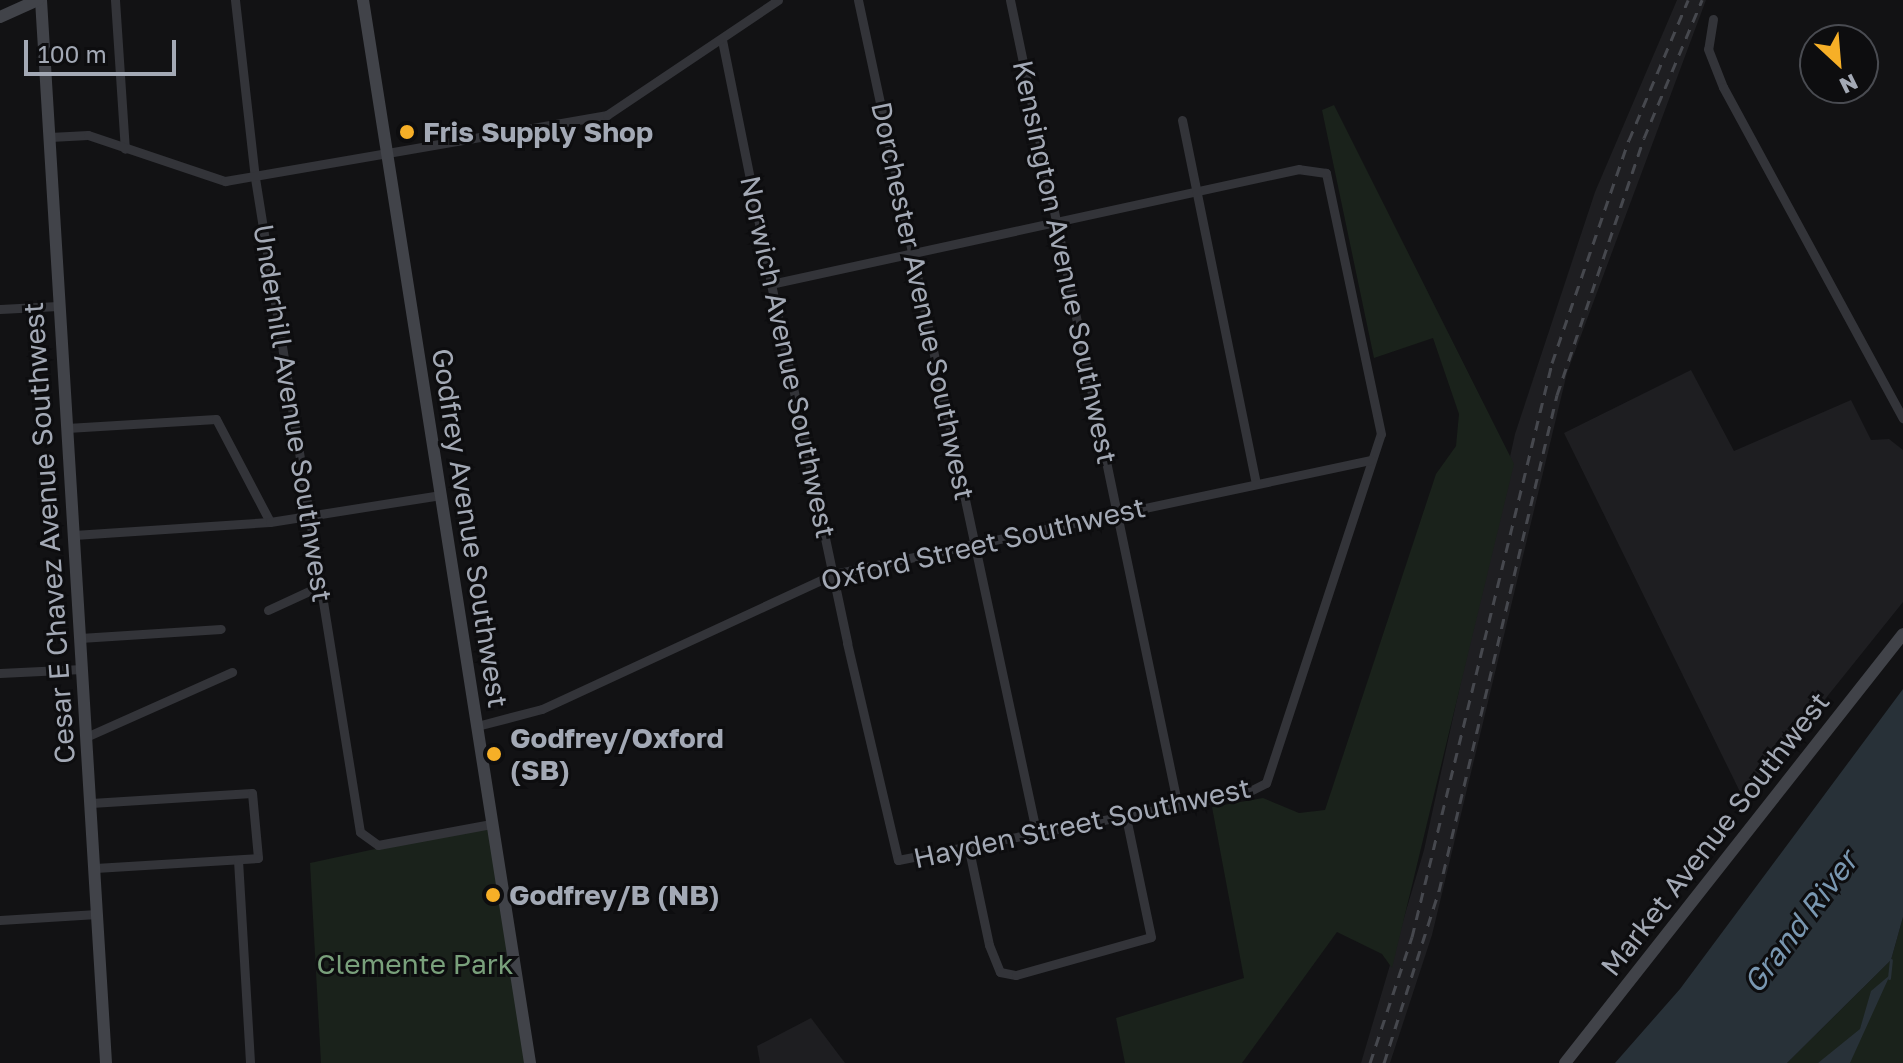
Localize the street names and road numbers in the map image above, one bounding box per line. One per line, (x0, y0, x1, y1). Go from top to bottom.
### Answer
street label: Kensington Avenue Southwest (1006, 57, 1124, 467)
street label: Dorchester Avenue Southwest (864, 99, 982, 503)
street label: Norwich Avenue Southwest (733, 173, 843, 541)
street label: Underhill Avenue Southwest (247, 222, 339, 604)
street label: Cesar E Chavez Avenue Southwest (16, 301, 82, 765)
street label: Godfrey Avenue Southwest (425, 346, 515, 710)
street label: Oxford Street Southwest (818, 490, 1148, 598)
street label: Market Avenue Southwest (1594, 685, 1836, 983)
street label: Hayden Street Southwest (910, 771, 1254, 875)

